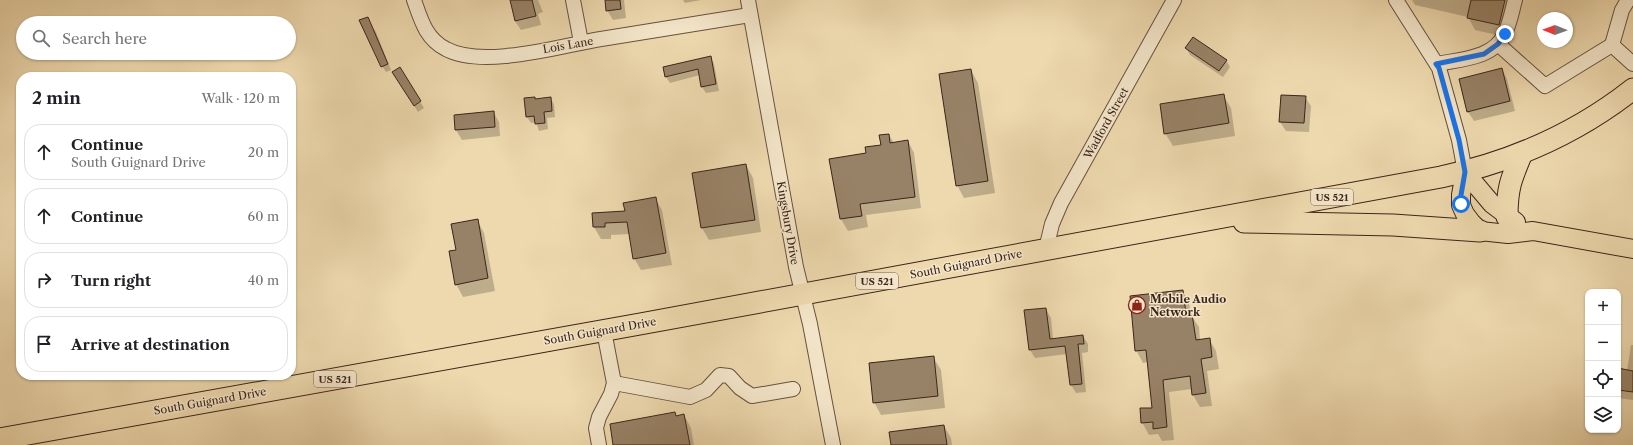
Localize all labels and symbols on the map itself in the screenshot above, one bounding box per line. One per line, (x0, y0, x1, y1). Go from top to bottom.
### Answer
north arrow (1537, 12, 1573, 48)
route end (1496, 25, 1514, 43)
street label: Lois Lane (542, 34, 594, 56)
street label: Wadford Street (1080, 85, 1131, 162)
street label: Kingsbury Drive (774, 180, 802, 266)
road number: US 521 (1311, 189, 1353, 205)
route start (1452, 195, 1470, 213)
street label: South Guignard Drive (909, 246, 1023, 282)
road number: US 521 (856, 273, 898, 289)
place label: Mobile Audio Network (1150, 292, 1226, 319)
shop icon: Mobile Audio Network (1127, 295, 1147, 315)
street label: South Guignard Drive (543, 314, 657, 348)
road number: US 521 (314, 371, 356, 387)
street label: South Guignard Drive (153, 384, 267, 418)

